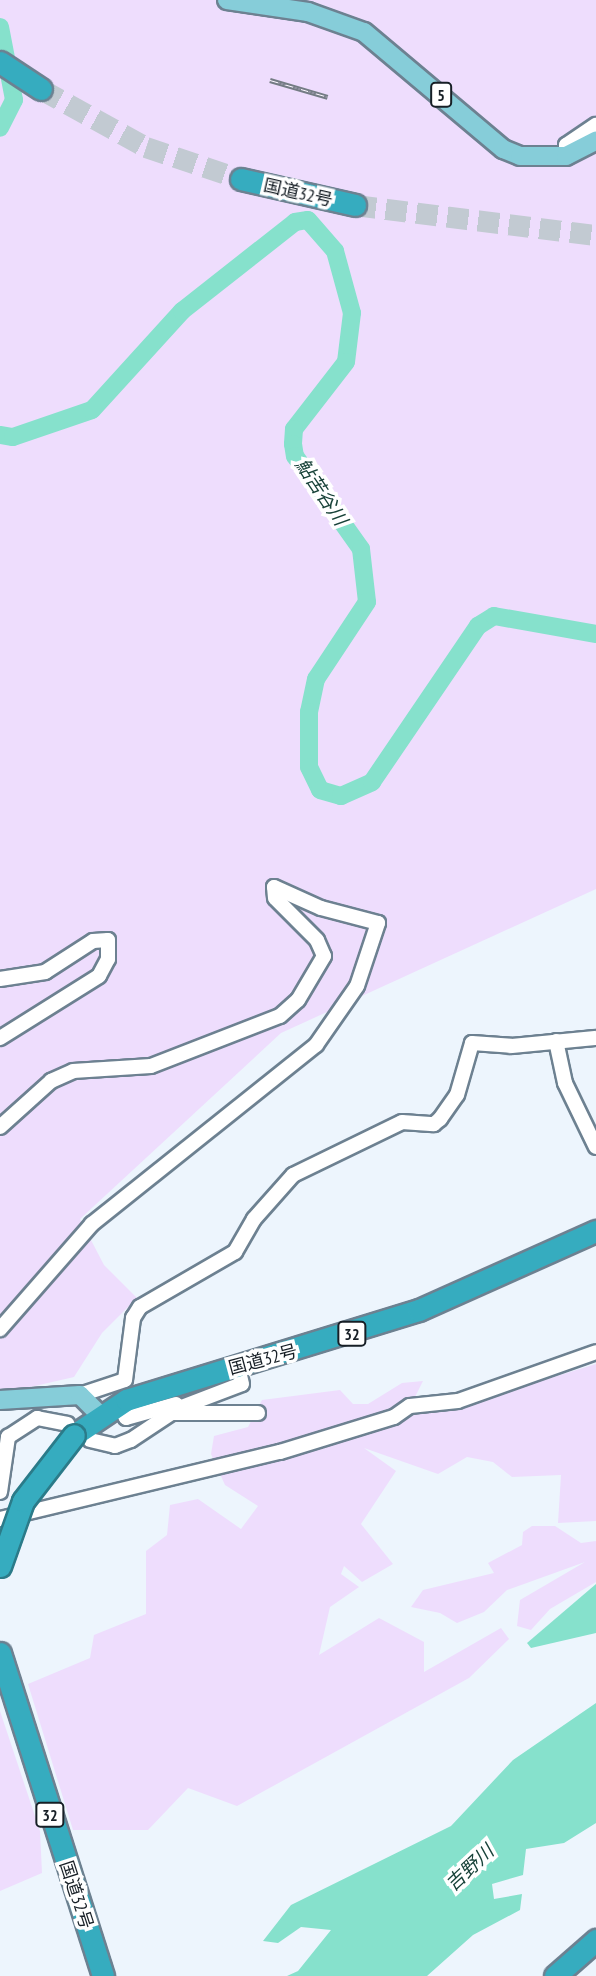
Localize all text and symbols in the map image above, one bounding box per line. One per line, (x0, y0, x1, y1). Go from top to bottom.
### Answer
road number: 5 (429, 82, 453, 108)
street label: 国道32号 (261, 175, 335, 211)
water label: 鮎苦谷川 (290, 454, 352, 530)
road number: 32 (336, 1322, 368, 1346)
street label: 国道32号 (226, 1340, 300, 1380)
road number: 32 (34, 1802, 66, 1828)
water label: 吉野川 (441, 1840, 499, 1896)
street label: 国道32号 (55, 1858, 97, 1932)

